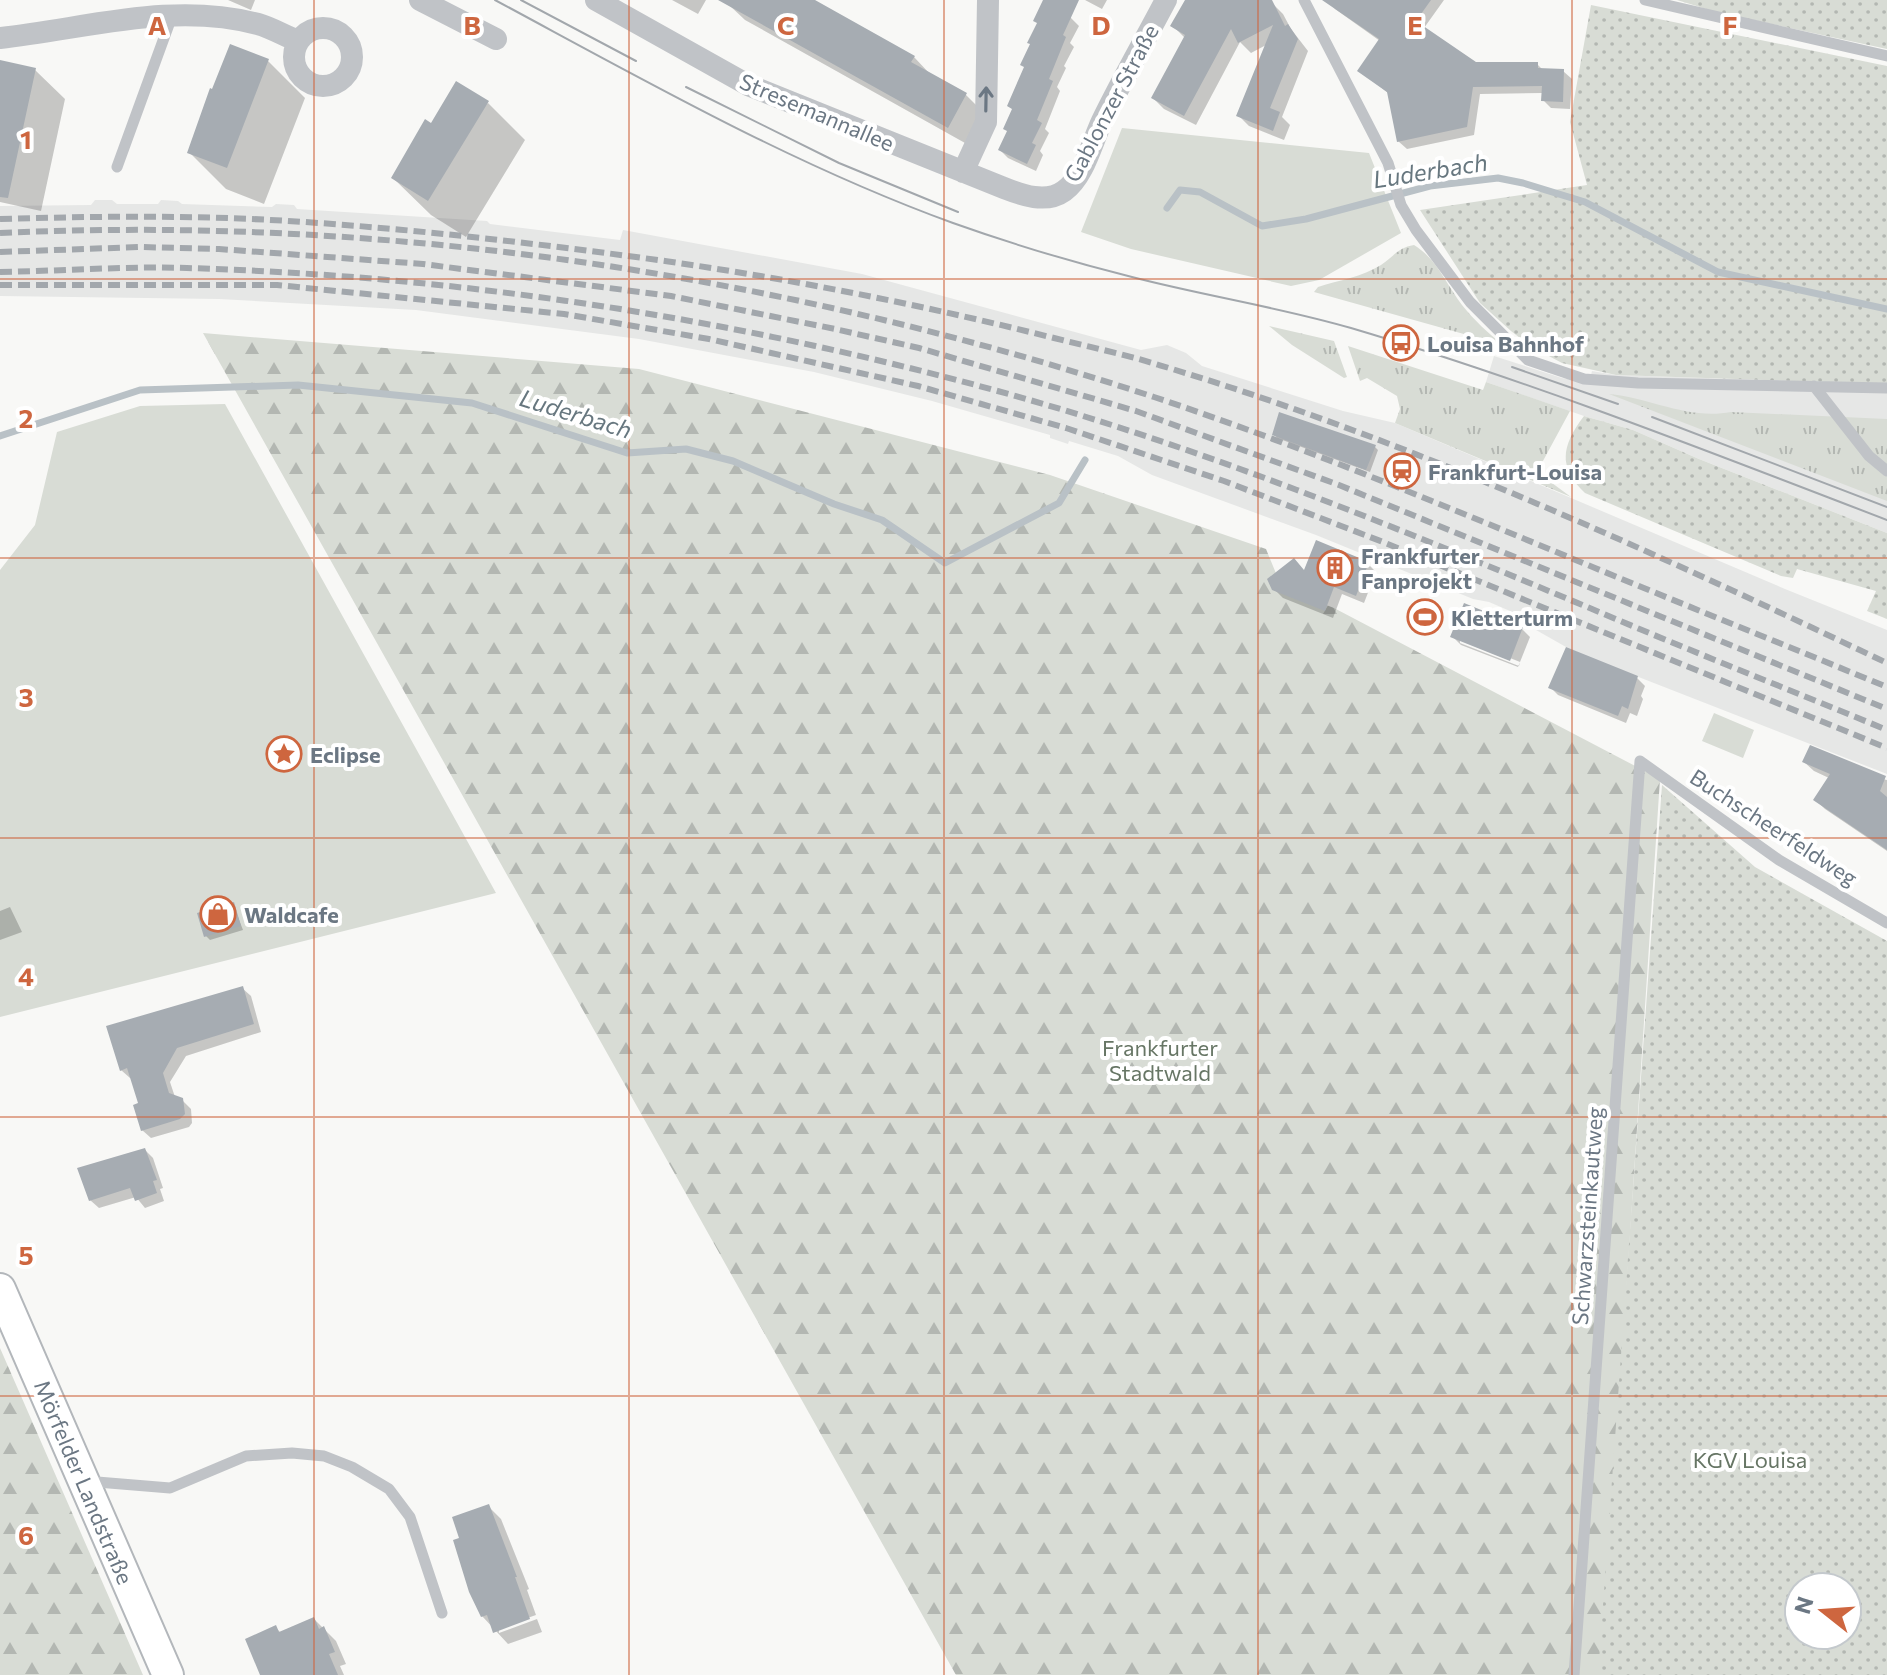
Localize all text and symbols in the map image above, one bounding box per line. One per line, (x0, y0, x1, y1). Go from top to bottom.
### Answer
text: A (148, 9, 167, 40)
text: B (463, 9, 481, 40)
text: C (777, 9, 795, 40)
text: D (1091, 9, 1111, 40)
text: E (1407, 9, 1423, 40)
text: F (1722, 9, 1738, 40)
street label: Gablonzer Straße (1058, 20, 1164, 186)
street label: Stresemannallee (736, 67, 898, 157)
one-way arrow (978, 86, 994, 113)
text: 1 (20, 123, 32, 154)
water label: Luderbach (1371, 147, 1489, 193)
bus stop icon: Louisa Bahnhof (1382, 324, 1420, 362)
place label: Louisa Bahnhof (1427, 330, 1585, 357)
water label: Luderbach (516, 382, 636, 444)
text: 2 (19, 402, 33, 433)
station icon: Frankfurt-Louisa (1383, 452, 1421, 490)
place label: Frankfurt-Louisa (1428, 458, 1602, 485)
place label: Frankfurter Fanprojekt (1361, 542, 1480, 594)
building icon: Frankfurter Fanprojekt (1316, 549, 1354, 587)
sports icon: Kletterturm (1406, 598, 1444, 636)
place label: Kletterturm (1451, 604, 1573, 631)
text: 3 (18, 681, 34, 712)
place icon: Eclipse (265, 735, 303, 773)
place label: Eclipse (310, 741, 381, 768)
street label: Buchscheerfeldweg (1685, 763, 1863, 891)
shop icon: Waldcafe (199, 895, 237, 933)
place label: Waldcafe (244, 901, 339, 928)
text: 4 (18, 960, 34, 991)
park label: Frankfurter Stadtwald (1102, 1034, 1218, 1086)
street label: Schwarzsteinkautweg (1566, 1106, 1608, 1326)
text: 5 (18, 1239, 34, 1270)
street label: Mörfelder Landstraße (29, 1376, 139, 1588)
park label: KGV Louisa (1693, 1446, 1807, 1473)
text: 6 (18, 1519, 34, 1550)
north arrow (1783, 1571, 1863, 1651)
text: N (1788, 1593, 1819, 1617)

